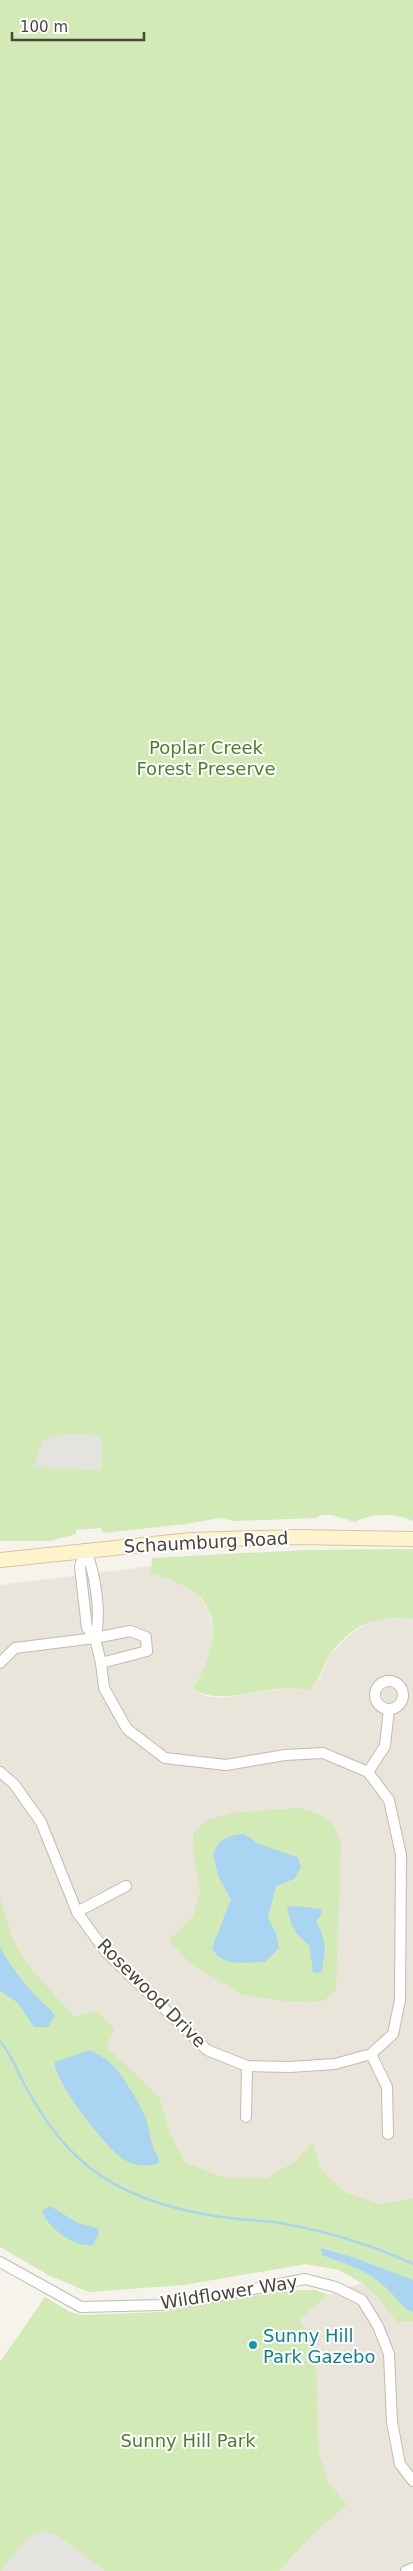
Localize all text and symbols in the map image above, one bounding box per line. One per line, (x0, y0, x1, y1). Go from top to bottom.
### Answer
scale bar (12, 10, 145, 42)
text: 100 m (20, 18, 68, 36)
park label: Poplar Creek Forest Preserve (136, 737, 276, 779)
street label: Schaumburg Road (123, 1527, 289, 1557)
street label: Rosewood Drive (93, 1934, 211, 2052)
street label: Wildflower Way (159, 2271, 299, 2313)
place label: Sunny Hill Park Gazebo (263, 2325, 376, 2367)
marker: Sunny Hill Park Gazebo (247, 2339, 259, 2351)
park label: Sunny Hill Park (120, 2430, 256, 2451)

